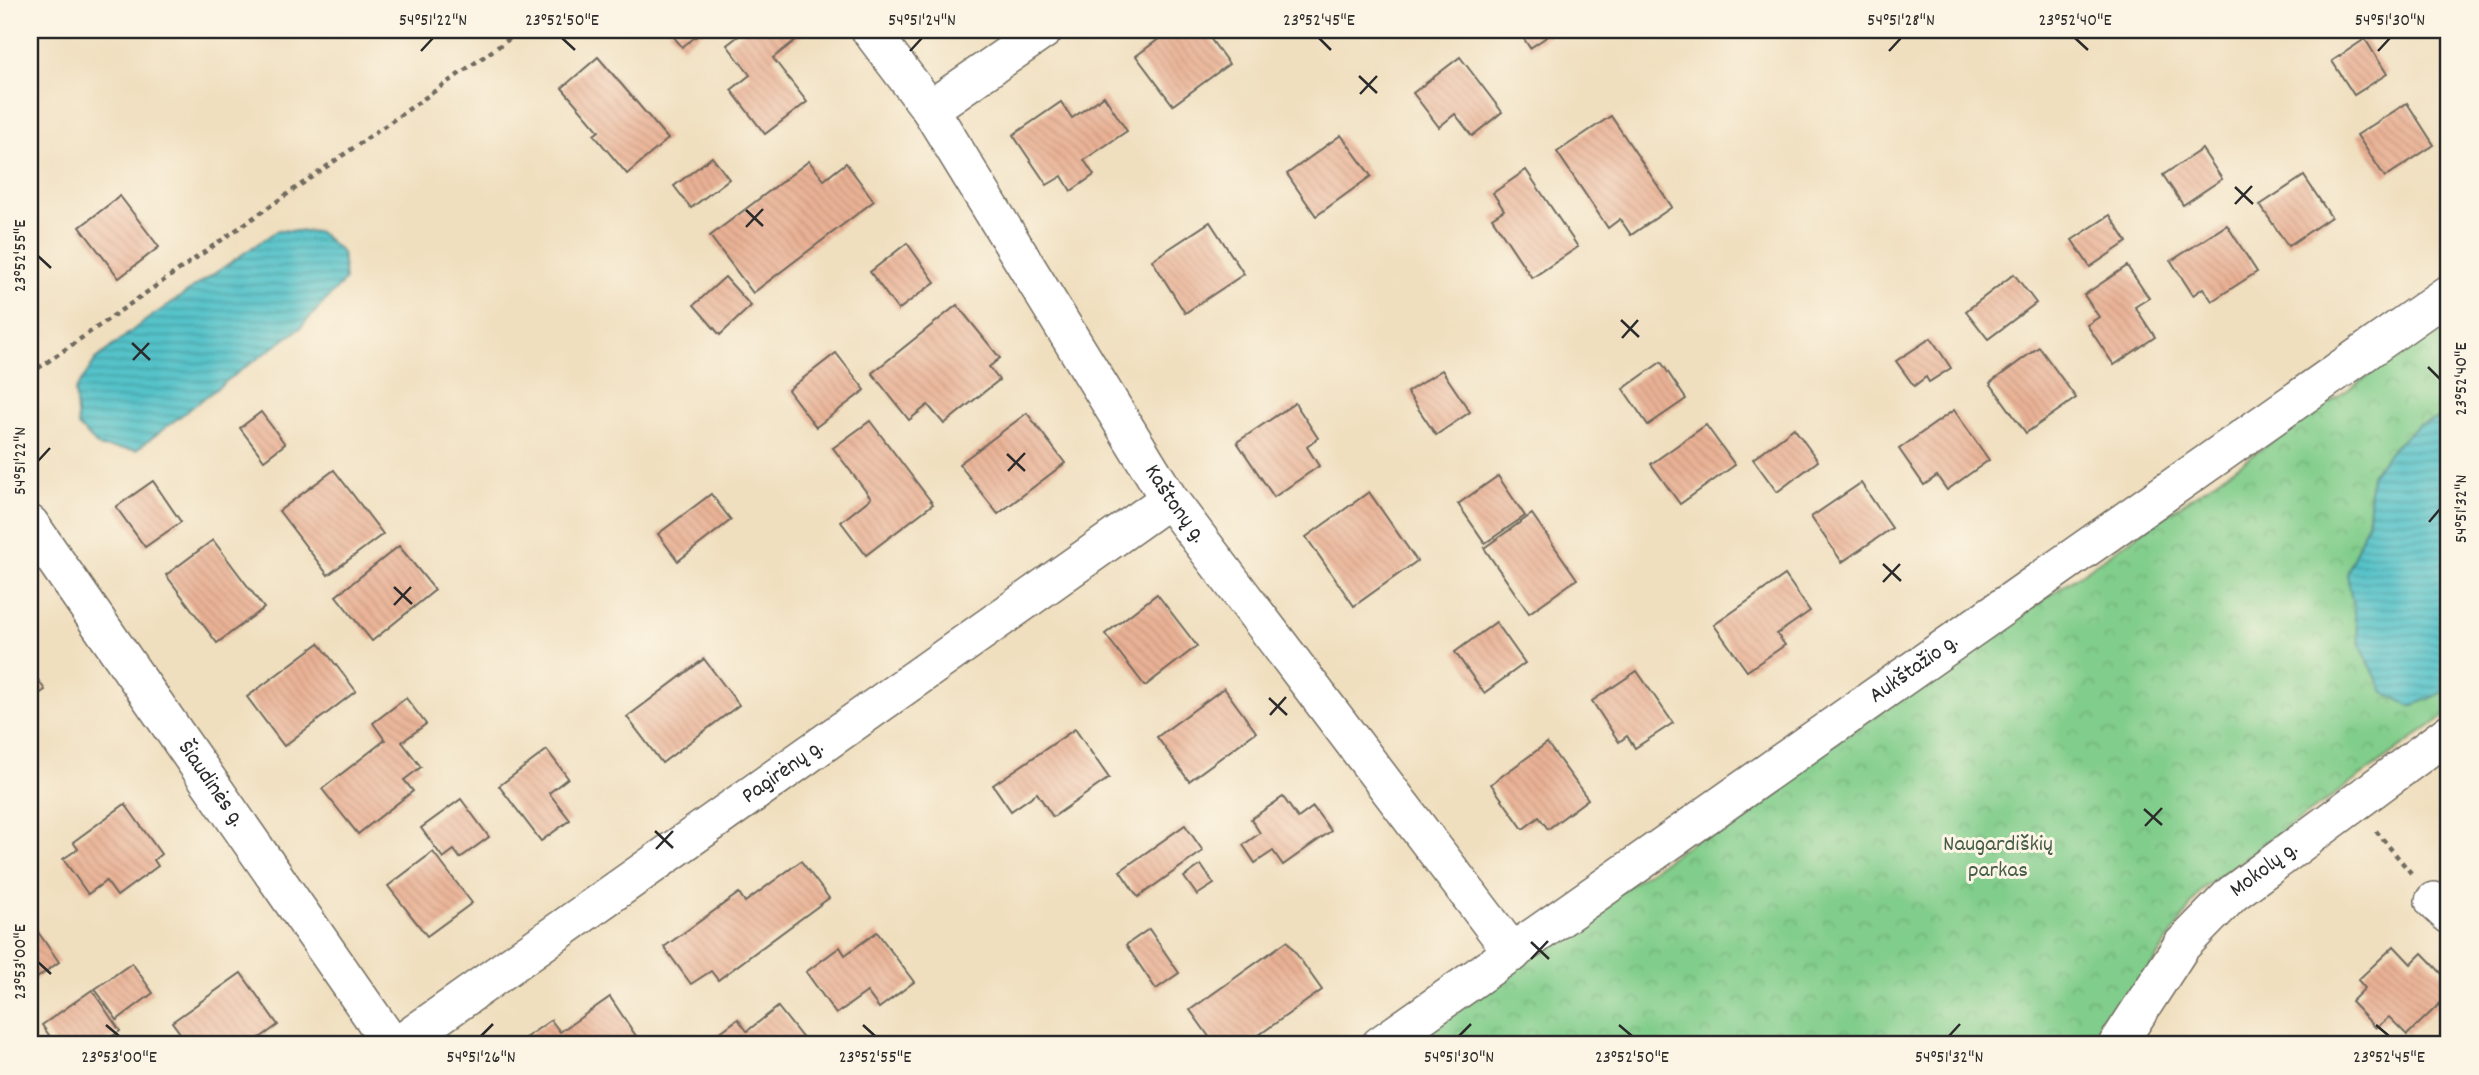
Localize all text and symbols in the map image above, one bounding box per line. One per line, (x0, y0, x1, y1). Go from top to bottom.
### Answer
text: 54°51'22"N (399, 9, 467, 34)
text: 23°52'50"E (525, 9, 599, 34)
text: 54°51'24"N (888, 9, 956, 34)
text: 23°52'45"E (1283, 9, 1355, 34)
text: 54°51'28"N (1867, 9, 1935, 34)
text: 23°52'40"E (2038, 9, 2112, 34)
text: 54°51'30"N (2355, 9, 2425, 34)
text: 23°52'55"E (9, 220, 34, 292)
text: 23°52'40"E (2450, 342, 2475, 416)
text: 54°51'22"N (9, 427, 34, 495)
street label: Kaštonų g. (1135, 458, 1214, 551)
text: 54°51'32"N (2450, 475, 2475, 543)
street label: Aukštažio g. (1863, 626, 1966, 712)
street label: Pagirėnų g. (735, 732, 831, 813)
street label: Šiaudinės g. (169, 734, 253, 834)
park label: Naugardiškių parkas (1943, 829, 2053, 888)
street label: Mokolų g. (2223, 833, 2306, 906)
text: 23°53'00"E (9, 924, 34, 1000)
text: 23°53'00"E (81, 1046, 157, 1071)
text: 54°51'26"N (446, 1046, 516, 1071)
text: 23°52'55"E (839, 1046, 911, 1071)
text: 54°51'30"N (1424, 1046, 1494, 1071)
text: 23°52'50"E (1595, 1046, 1669, 1071)
text: 54°51'32"N (1915, 1046, 1983, 1071)
text: 23°52'45"E (2353, 1046, 2425, 1071)

